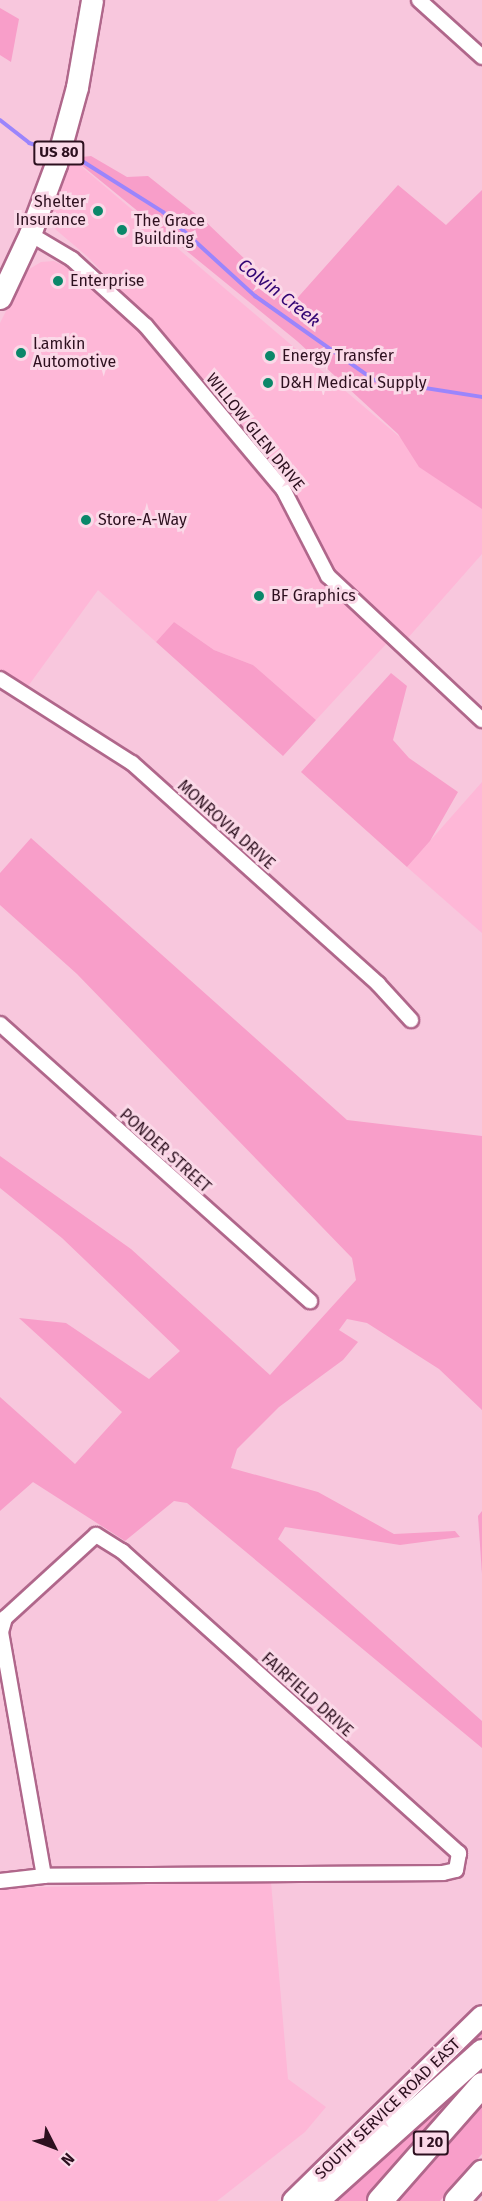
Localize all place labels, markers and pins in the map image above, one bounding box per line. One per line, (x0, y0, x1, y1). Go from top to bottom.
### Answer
place label: Shelter Insurance (15, 192, 86, 230)
marker: Shelter Insurance (91, 204, 105, 218)
place label: The Grace Building (134, 211, 205, 249)
marker: The Grace Building (115, 223, 129, 237)
place label: Enterprise (70, 271, 145, 291)
marker: Enterprise (51, 274, 65, 288)
place label: Lamkin Automotive (33, 334, 116, 372)
marker: Lamkin Automotive (14, 346, 28, 360)
place label: Energy Transfer (282, 346, 394, 366)
marker: Energy Transfer (263, 349, 277, 363)
place label: D&H Medical Supply (280, 373, 427, 393)
marker: D&H Medical Supply (261, 376, 275, 390)
place label: Store-A-Way (98, 510, 187, 530)
marker: Store-A-Way (79, 513, 93, 527)
place label: BF Graphics (271, 586, 356, 606)
marker: BF Graphics (252, 589, 266, 603)

